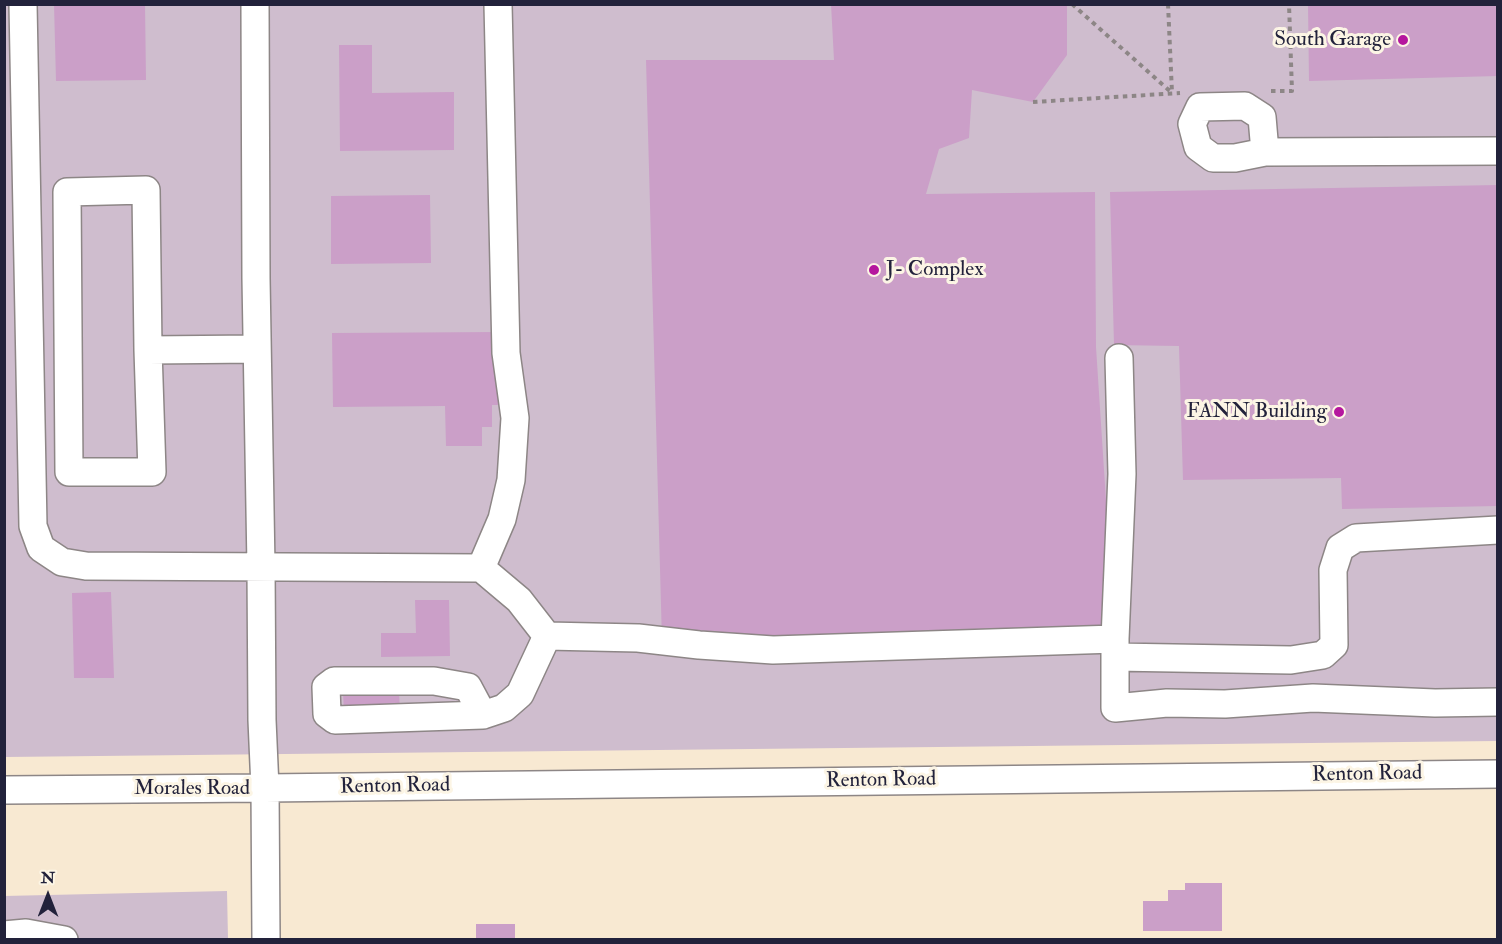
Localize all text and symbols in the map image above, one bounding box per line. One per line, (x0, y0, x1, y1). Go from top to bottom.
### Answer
place label: South Garage (1274, 27, 1391, 53)
marker: South Garage (1396, 33, 1410, 47)
place label: J- Complex (886, 257, 983, 283)
marker: J- Complex (867, 263, 881, 277)
place label: FANN Building (1187, 399, 1327, 425)
marker: FANN Building (1332, 405, 1346, 419)
street label: Renton Road (1312, 761, 1422, 789)
street label: Renton Road (826, 767, 936, 795)
street label: Renton Road (340, 773, 450, 801)
street label: Morales Road (134, 776, 250, 802)
north arrow (18, 866, 78, 926)
text: N (41, 868, 55, 888)

